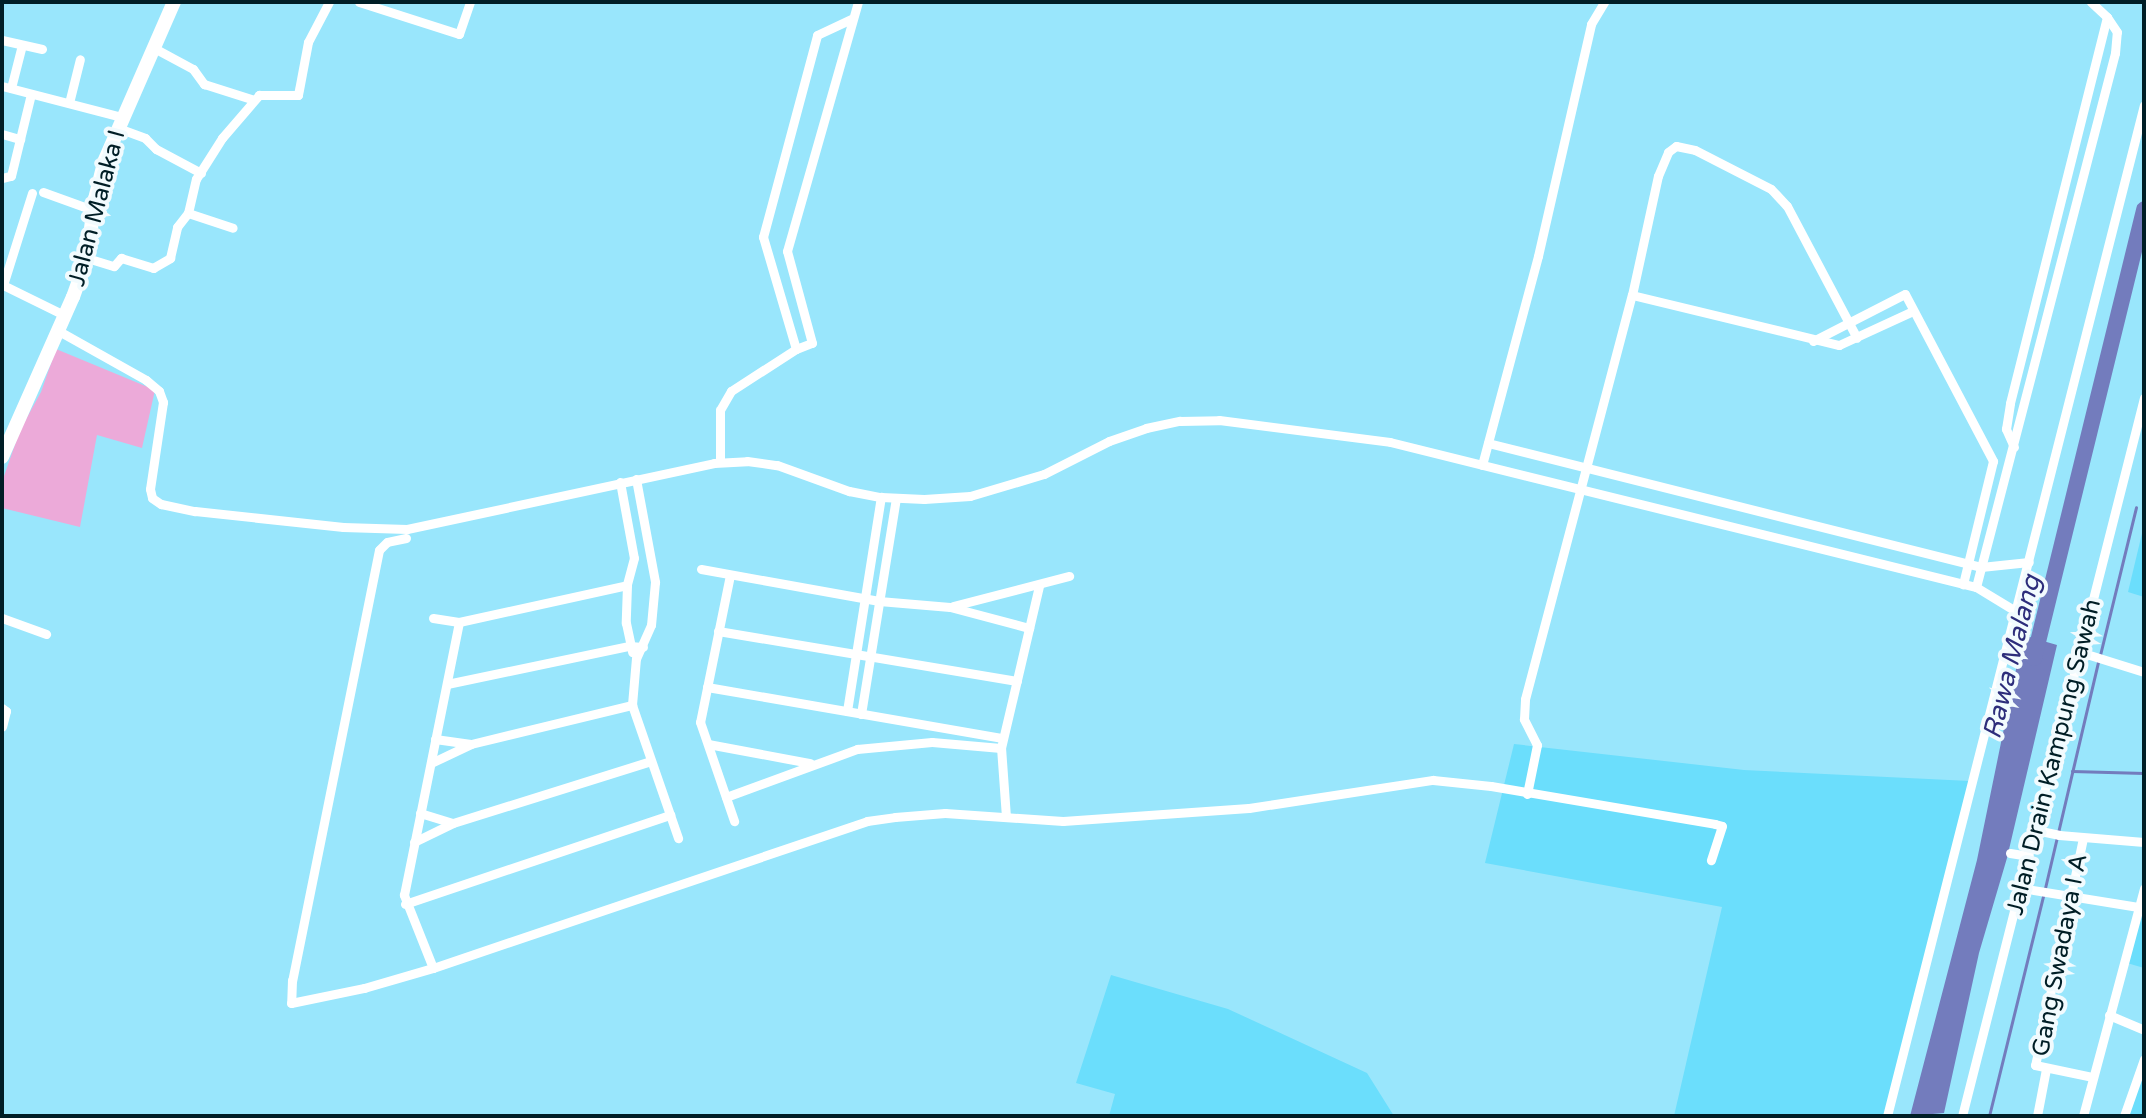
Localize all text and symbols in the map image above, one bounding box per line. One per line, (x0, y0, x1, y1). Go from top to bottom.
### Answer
street label: Jalan Malaka I (62, 127, 132, 289)
water label: Rawa Malang (1977, 572, 2047, 742)
street label: Jalan Drain Kampung Sawah (2001, 596, 2107, 918)
street label: Gang Swadaya I A (2026, 851, 2094, 1059)

